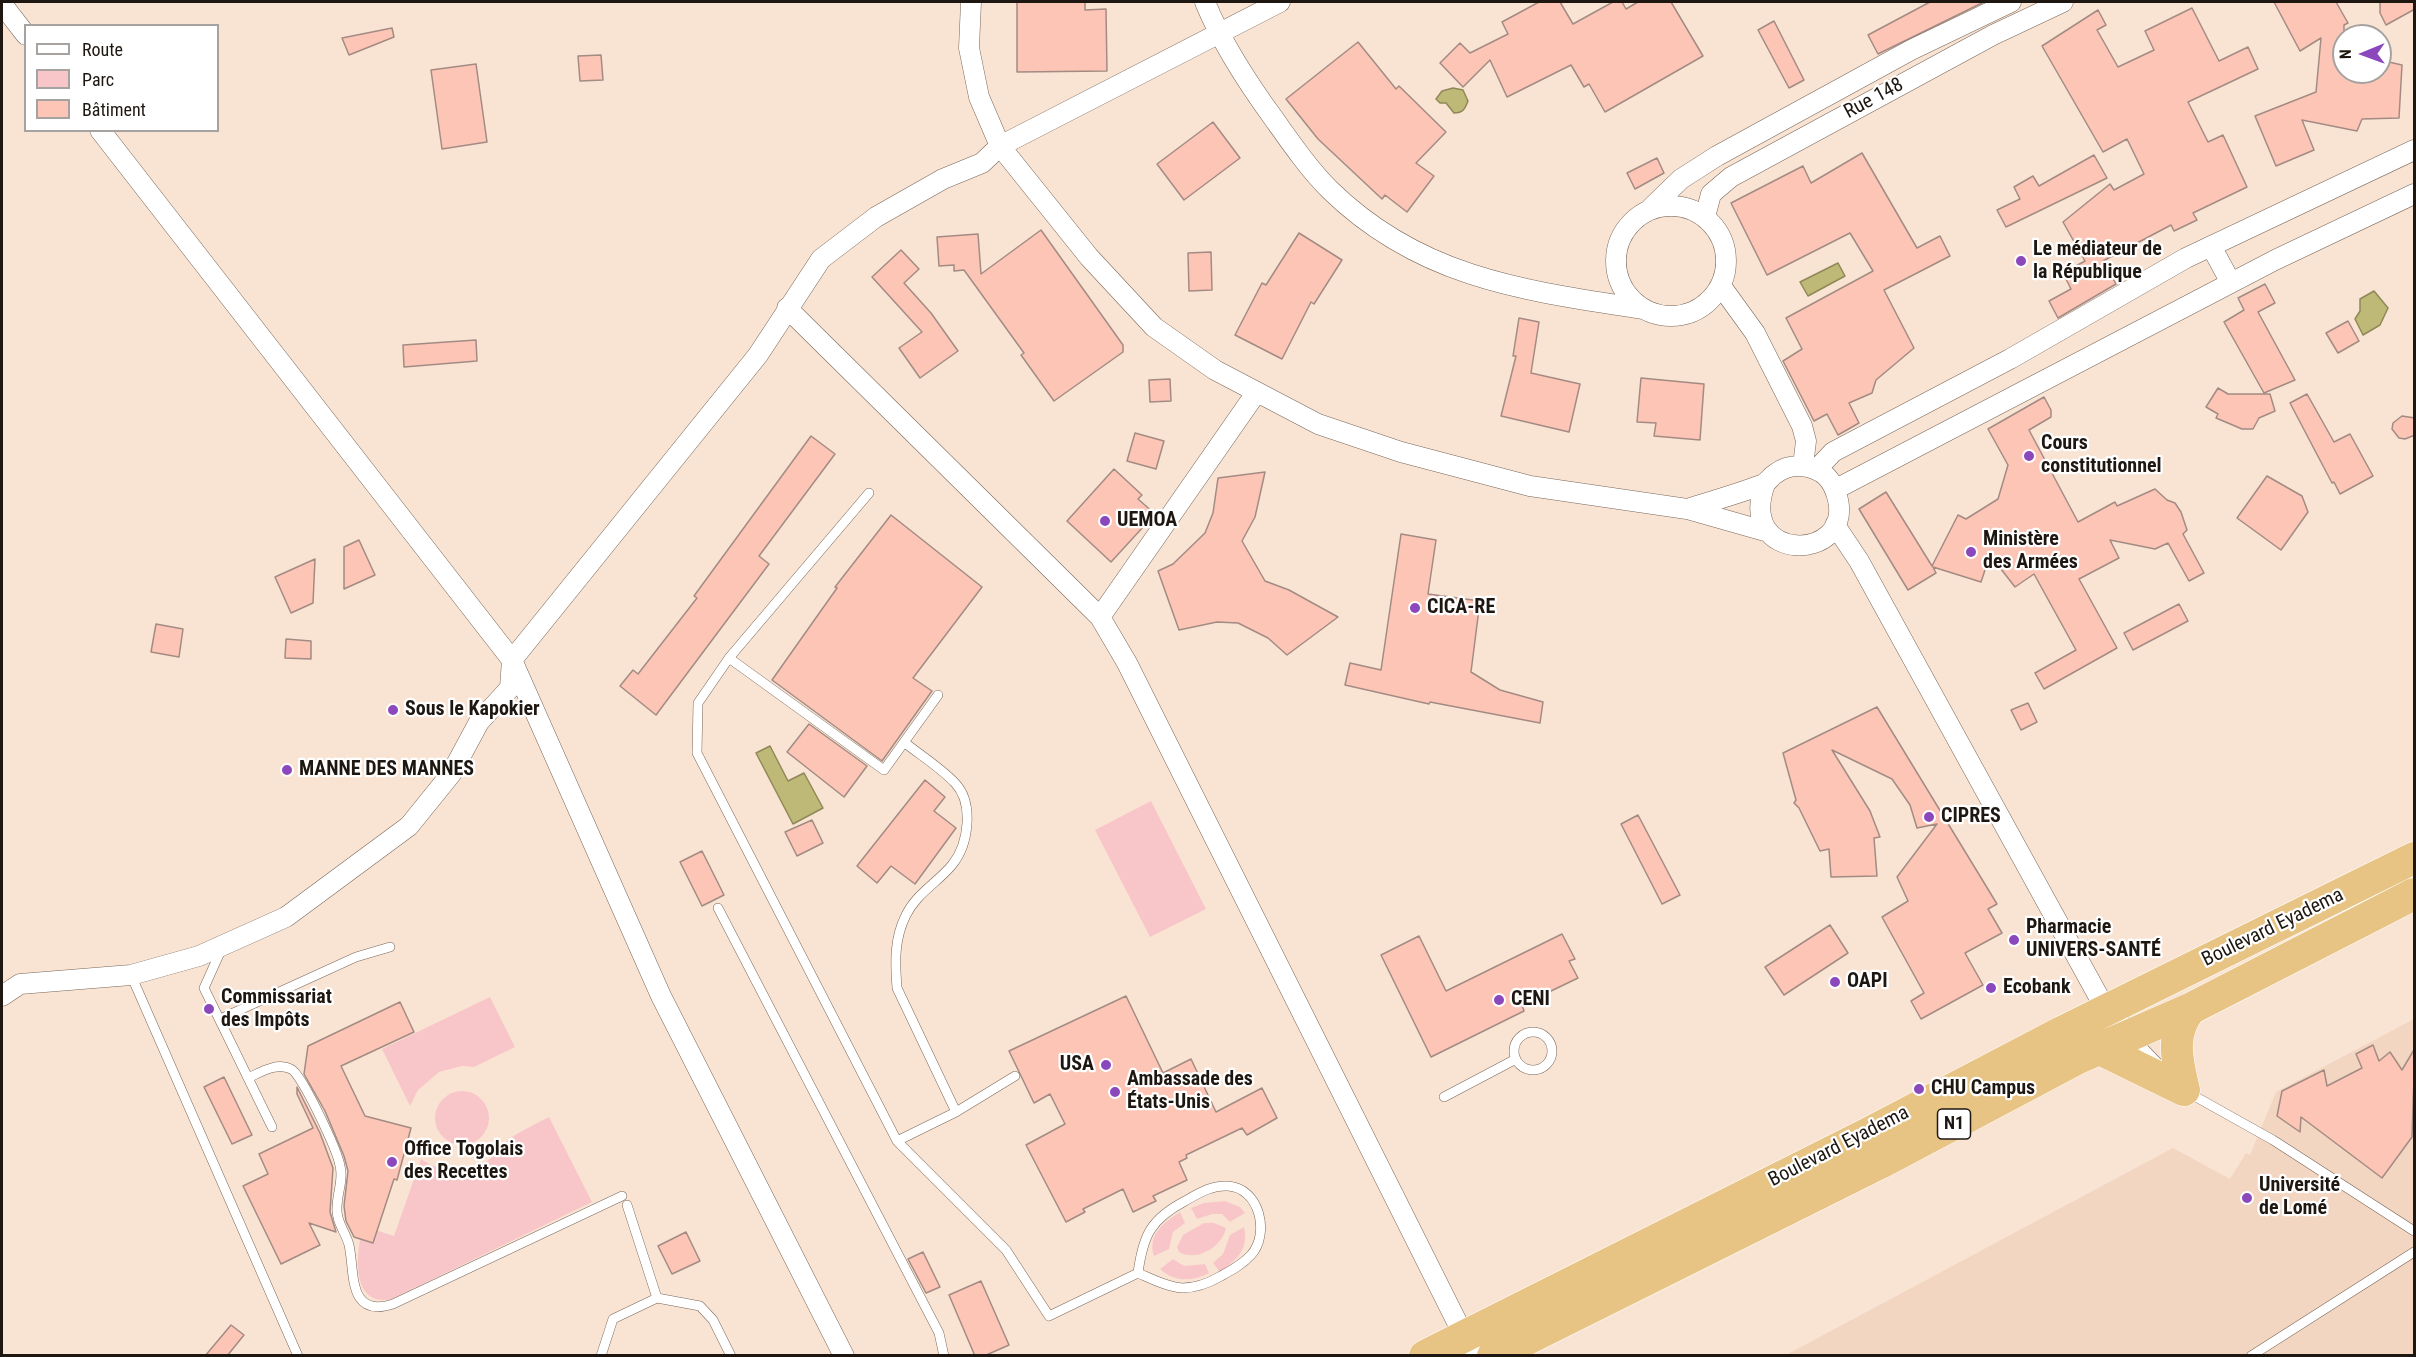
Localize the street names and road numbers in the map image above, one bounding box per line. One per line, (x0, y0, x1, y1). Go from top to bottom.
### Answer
street label: Rue 148 (1840, 73, 1908, 125)
street label: Boulevard Eyadema (2198, 883, 2348, 973)
street label: Boulevard Eyadema (1765, 1101, 1913, 1193)
road number: N1 (1938, 1109, 1970, 1139)

